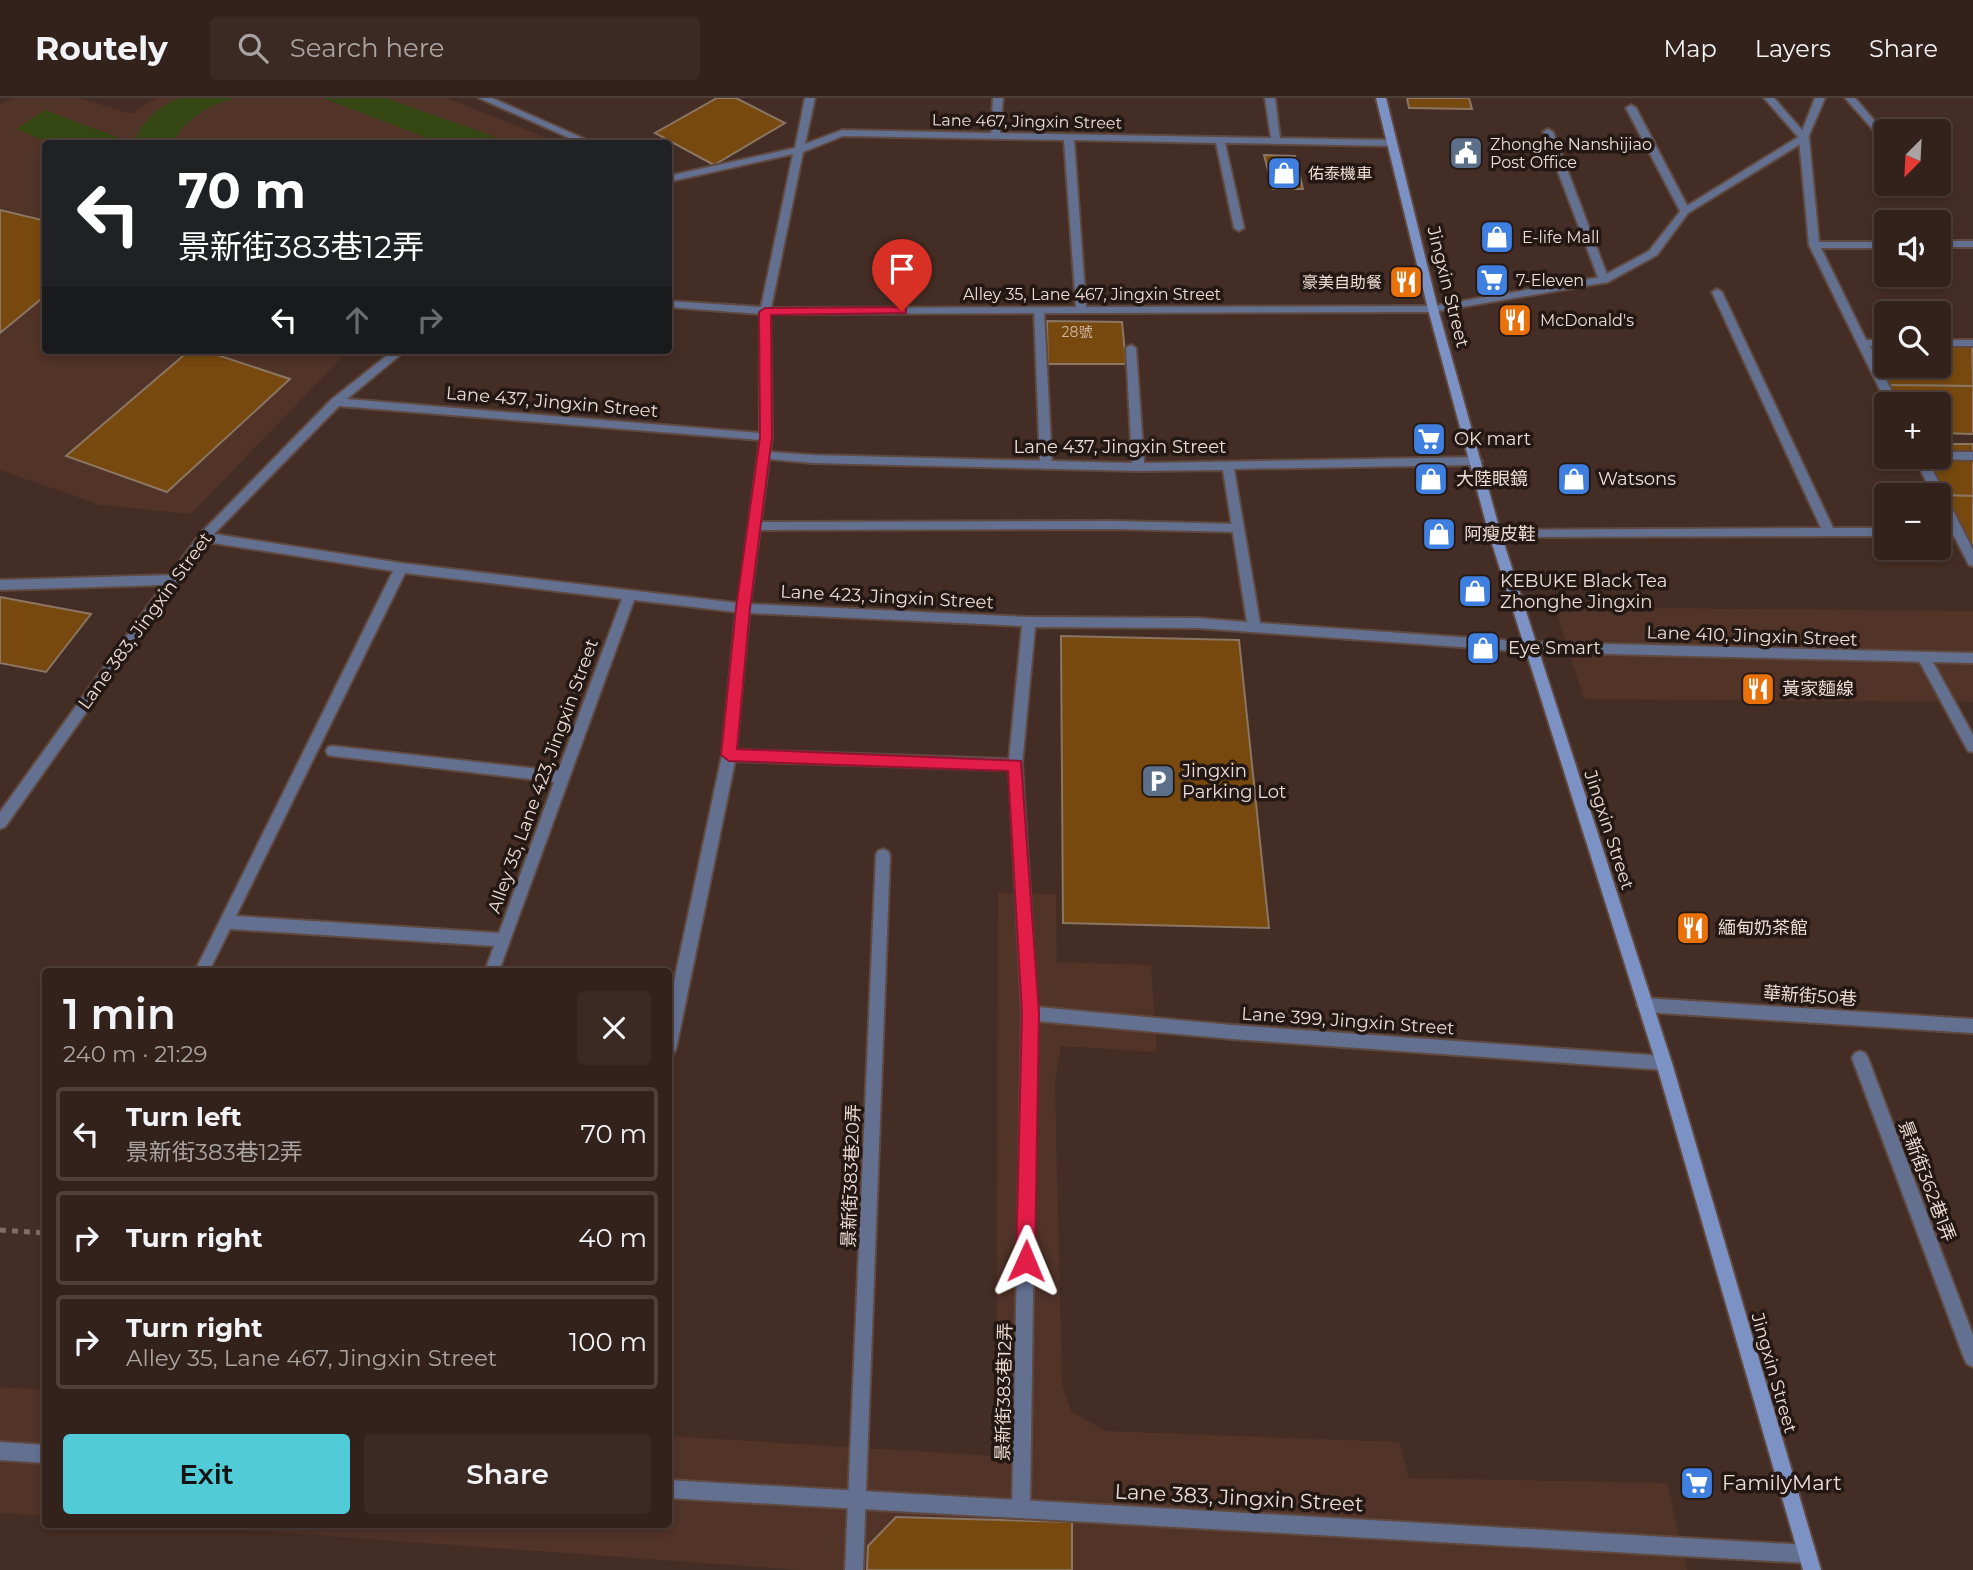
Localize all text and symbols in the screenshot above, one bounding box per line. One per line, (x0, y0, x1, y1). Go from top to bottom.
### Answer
search box (210, 17, 700, 80)
text: Routely (35, 28, 168, 68)
icon: search (234, 29, 272, 67)
text: Search here (290, 32, 445, 64)
text: Map (1663, 34, 1717, 63)
text: Layers (1755, 34, 1831, 63)
text: Share (1869, 34, 1938, 63)
street label: Lane 467, Jingxin Street (932, 110, 1123, 133)
north arrow (1874, 119, 1951, 196)
map controls (1874, 119, 1951, 560)
public building icon: Zhonghe Nanshijiao Post Office (1447, 134, 1485, 172)
place label: Zhonghe Nanshijiao Post Office (1490, 135, 1652, 172)
shop icon: 佑泰機車 (1265, 154, 1303, 192)
text: 70 m (178, 161, 306, 220)
place label: 佑泰機車 (1308, 164, 1372, 183)
icon: left (63, 168, 154, 259)
button: sound (1874, 210, 1951, 287)
shop icon: E-life Mall (1478, 218, 1516, 256)
street label: Jingxin Street (1422, 223, 1474, 350)
text: 景新街383巷12弄 (178, 227, 424, 266)
place label: E-life Mall (1522, 228, 1600, 247)
pin (872, 239, 932, 311)
icon: arrive (883, 250, 921, 288)
supermarket icon: 7-Eleven (1473, 261, 1511, 299)
restaurant icon: 豪美自助餐 (1387, 263, 1425, 301)
place label: 7-Eleven (1516, 271, 1584, 290)
place label: 豪美自助餐 (1302, 273, 1382, 292)
street label: Alley 35, Lane 467, Jingxin Street (963, 285, 1222, 304)
icon: left (265, 301, 303, 339)
icon: ahead (338, 301, 376, 339)
icon: right (411, 301, 449, 339)
restaurant icon: McDonald's (1496, 301, 1534, 339)
button: search (1874, 301, 1951, 378)
place label: McDonald's (1540, 311, 1634, 330)
house number: 28號 (1062, 323, 1092, 341)
street label: Lane 437, Jingxin Street (445, 382, 659, 422)
button: + (1874, 392, 1951, 469)
supermarket icon: OK mart (1410, 420, 1448, 458)
place label: OK mart (1454, 428, 1531, 450)
street label: Lane 437, Jingxin Street (1014, 436, 1226, 458)
shop icon: 大陸眼鏡 (1412, 460, 1450, 498)
shop icon: Watsons (1555, 460, 1593, 498)
place label: 大陸眼鏡 (1456, 468, 1528, 490)
place label: Watsons (1598, 468, 1676, 490)
button: − (1874, 483, 1951, 560)
shop icon: 阿瘦皮鞋 (1420, 515, 1458, 553)
place label: 阿瘦皮鞋 (1464, 523, 1536, 545)
street label: Lane 383, Jingxin Street (73, 528, 217, 714)
place label: KEBUKE Black Tea Zhonghe Jingxin (1500, 570, 1667, 613)
shop icon: KEBUKE Black Tea Zhonghe Jingxin (1456, 572, 1494, 610)
street label: Lane 423, Jingxin Street (780, 580, 994, 614)
street label: Lane 410, Jingxin Street (1646, 621, 1858, 651)
shop icon: Eye Smart (1464, 629, 1502, 667)
street label: Alley 35, Lane 423, Jingxin Street (483, 636, 603, 916)
place label: Eye Smart (1508, 637, 1601, 659)
restaurant icon: 黃家麵線 (1739, 670, 1777, 708)
place label: 黃家麵線 (1782, 678, 1854, 700)
place label: Jingxin Parking Lot (1181, 760, 1286, 803)
parking icon: Jingxin Parking Lot (1139, 762, 1177, 800)
street label: Jingxin Street (1579, 767, 1639, 892)
restaurant icon: 緬甸奶茶館 (1674, 909, 1712, 947)
place label: 緬甸奶茶館 (1718, 917, 1808, 939)
street label: 華新街50巷 (1762, 982, 1858, 1010)
text: 1 min (63, 988, 176, 1040)
button: close (577, 991, 651, 1065)
street label: Lane 399, Jingxin Street (1241, 1003, 1455, 1039)
text: 240 m · 21:29 (63, 1040, 208, 1068)
text: Turn left (126, 1101, 242, 1133)
street label: 景新街383巷20弄 (837, 1104, 865, 1248)
icon: left (67, 1115, 105, 1153)
street label: 景新街362巷1弄 (1894, 1117, 1960, 1245)
text: 70 m (581, 1118, 647, 1150)
text: 景新街383巷12弄 (126, 1138, 303, 1166)
icon: right (67, 1219, 105, 1257)
text: Turn right (126, 1222, 262, 1254)
text: 40 m (578, 1222, 647, 1254)
position arrow (989, 1224, 1063, 1298)
street label: Jingxin Street (1746, 1309, 1802, 1436)
text: Turn right (126, 1312, 262, 1344)
icon: right (67, 1323, 105, 1361)
street label: 景新街383巷12弄 (992, 1323, 1016, 1461)
text: 100 m (569, 1326, 647, 1358)
text: Alley 35, Lane 467, Jingxin Street (126, 1344, 497, 1372)
button: Exit (63, 1434, 350, 1514)
button: Share (364, 1434, 651, 1514)
supermarket icon: FamilyMart (1678, 1464, 1716, 1502)
place label: FamilyMart (1722, 1470, 1842, 1495)
street label: Lane 383, Jingxin Street (1114, 1479, 1364, 1516)

